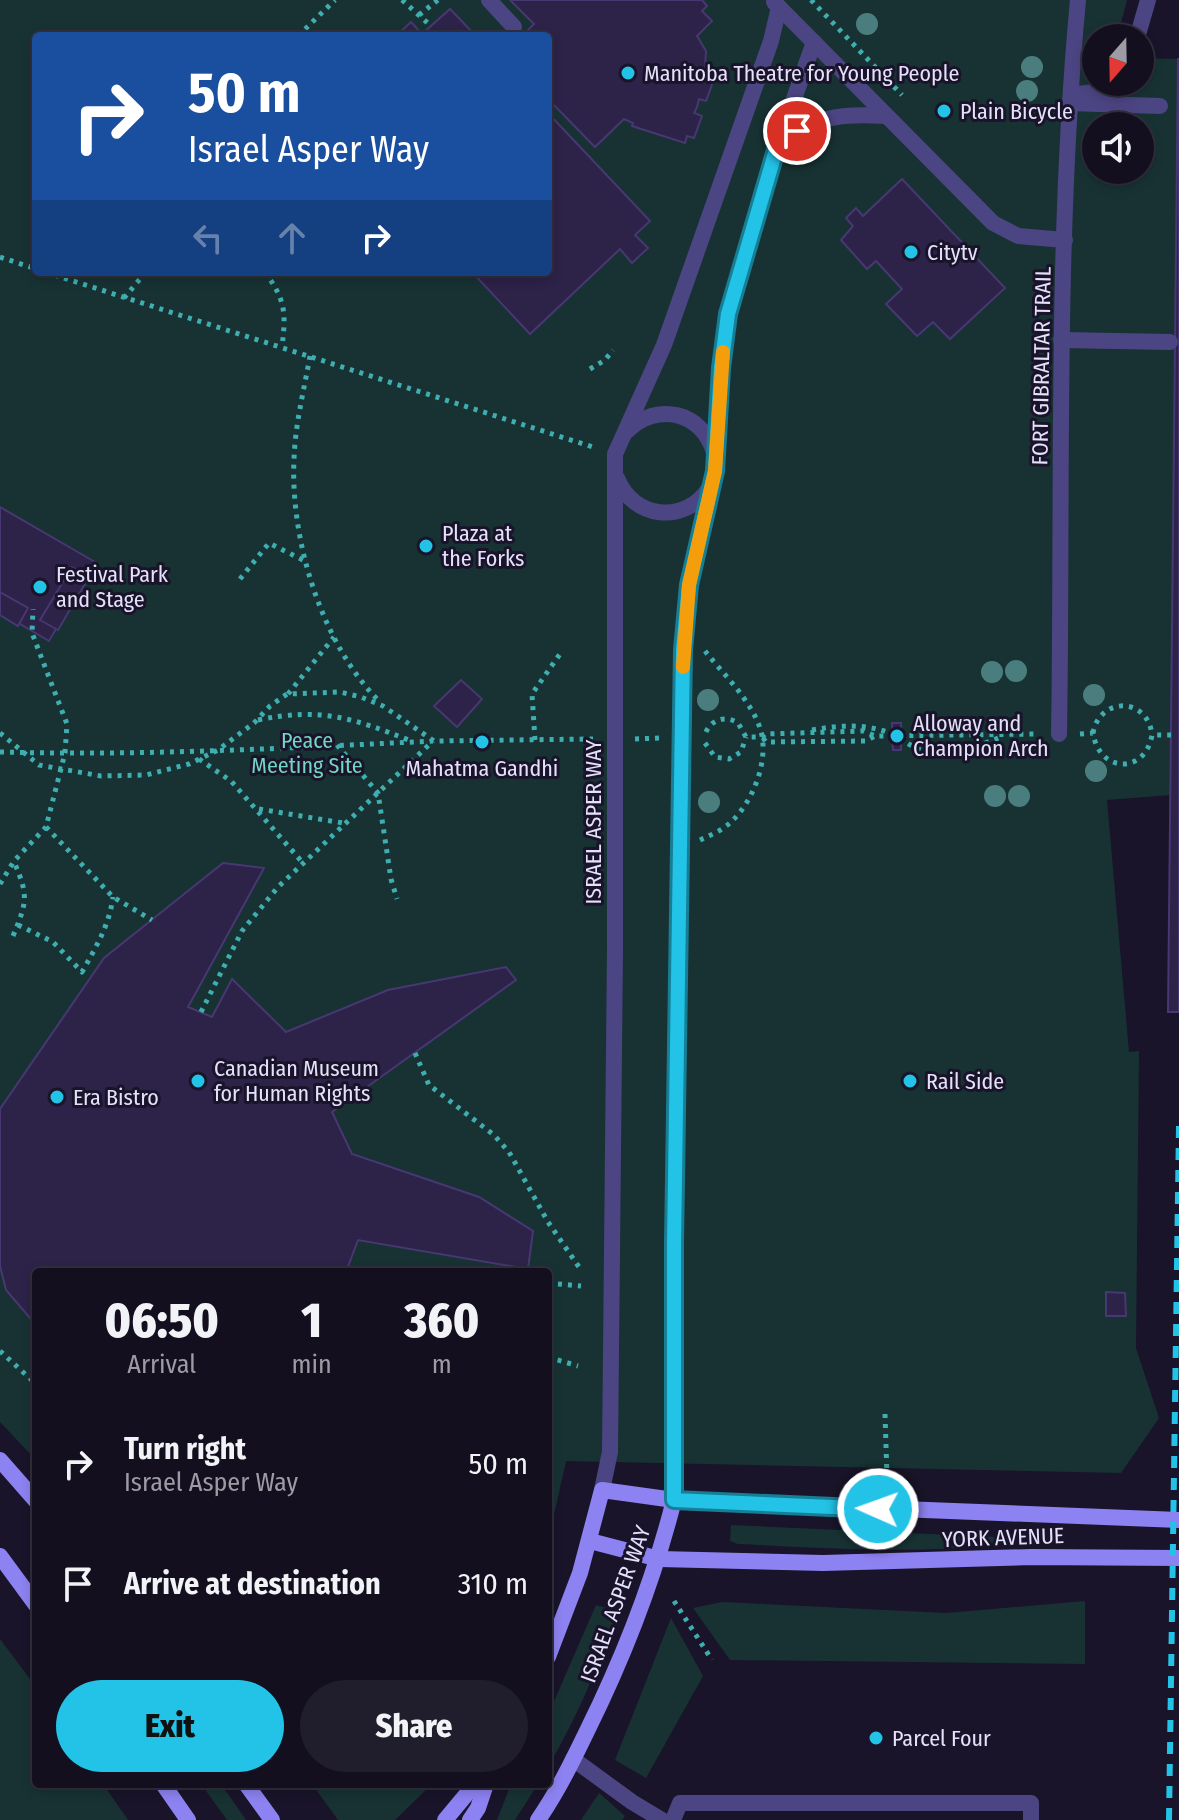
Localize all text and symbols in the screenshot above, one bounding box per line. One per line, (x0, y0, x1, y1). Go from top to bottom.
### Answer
north arrow (1082, 24, 1154, 96)
map controls (1082, 24, 1154, 184)
text: 50 m (188, 60, 300, 127)
place label: Manitoba Theatre for Young People (644, 60, 959, 87)
icon: right (56, 64, 160, 168)
marker: Manitoba Theatre for Young People (619, 64, 637, 82)
pin (763, 97, 831, 165)
place label: Plain Bicycle (960, 98, 1073, 125)
marker: Plain Bicycle (935, 102, 953, 120)
icon: arrive (775, 109, 819, 153)
button: sound (1082, 112, 1154, 184)
text: Israel Asper Way (188, 128, 429, 172)
icon: left (186, 216, 230, 260)
icon: ahead (270, 216, 314, 260)
icon: right (354, 216, 398, 260)
place label: Citytv (927, 239, 978, 266)
marker: Citytv (902, 243, 920, 261)
street label: FORT GIBRALTAR TRAIL (1026, 266, 1057, 466)
place label: Plaza at the Forks (442, 520, 524, 572)
marker: Plaza at the Forks (417, 537, 435, 555)
place label: Festival Park and Stage (56, 561, 169, 613)
marker: Festival Park and Stage (31, 578, 49, 596)
place label: Alloway and Champion Arch (913, 710, 1048, 762)
park label: Peace Meeting Site (251, 727, 363, 779)
marker: Alloway and Champion Arch (888, 727, 906, 745)
marker: Mahatma Gandhi (473, 733, 491, 751)
street label: ISRAEL ASPER WAY (580, 740, 607, 904)
place label: Mahatma Gandhi (406, 755, 558, 782)
place label: Canadian Museum for Human Rights (214, 1055, 379, 1107)
place label: Rail Side (926, 1068, 1004, 1095)
marker: Canadian Museum for Human Rights (189, 1072, 207, 1090)
marker: Rail Side (901, 1072, 919, 1090)
place label: Era Bistro (73, 1084, 159, 1111)
marker: Era Bistro (48, 1088, 66, 1106)
text: 06:50 (105, 1292, 219, 1350)
text: 1 (301, 1292, 322, 1350)
text: 360 (404, 1292, 479, 1350)
text: Arrival (127, 1349, 196, 1380)
text: min (291, 1349, 332, 1380)
text: m (432, 1349, 452, 1380)
text: Turn right (124, 1431, 246, 1467)
icon: right (56, 1442, 100, 1486)
text: 50 m (468, 1446, 528, 1482)
text: Israel Asper Way (124, 1467, 298, 1498)
position arrow (836, 1467, 920, 1551)
street label: ISRAEL ASPER WAY (575, 1522, 656, 1686)
street label: YORK AVENUE (941, 1522, 1065, 1553)
icon: arrive (56, 1562, 100, 1606)
text: Arrive at destination (124, 1566, 381, 1602)
text: 310 m (458, 1566, 528, 1602)
button: Exit (56, 1680, 284, 1772)
button: Share (300, 1680, 528, 1772)
place label: Parcel Four (892, 1725, 991, 1752)
marker: Parcel Four (867, 1729, 885, 1747)

